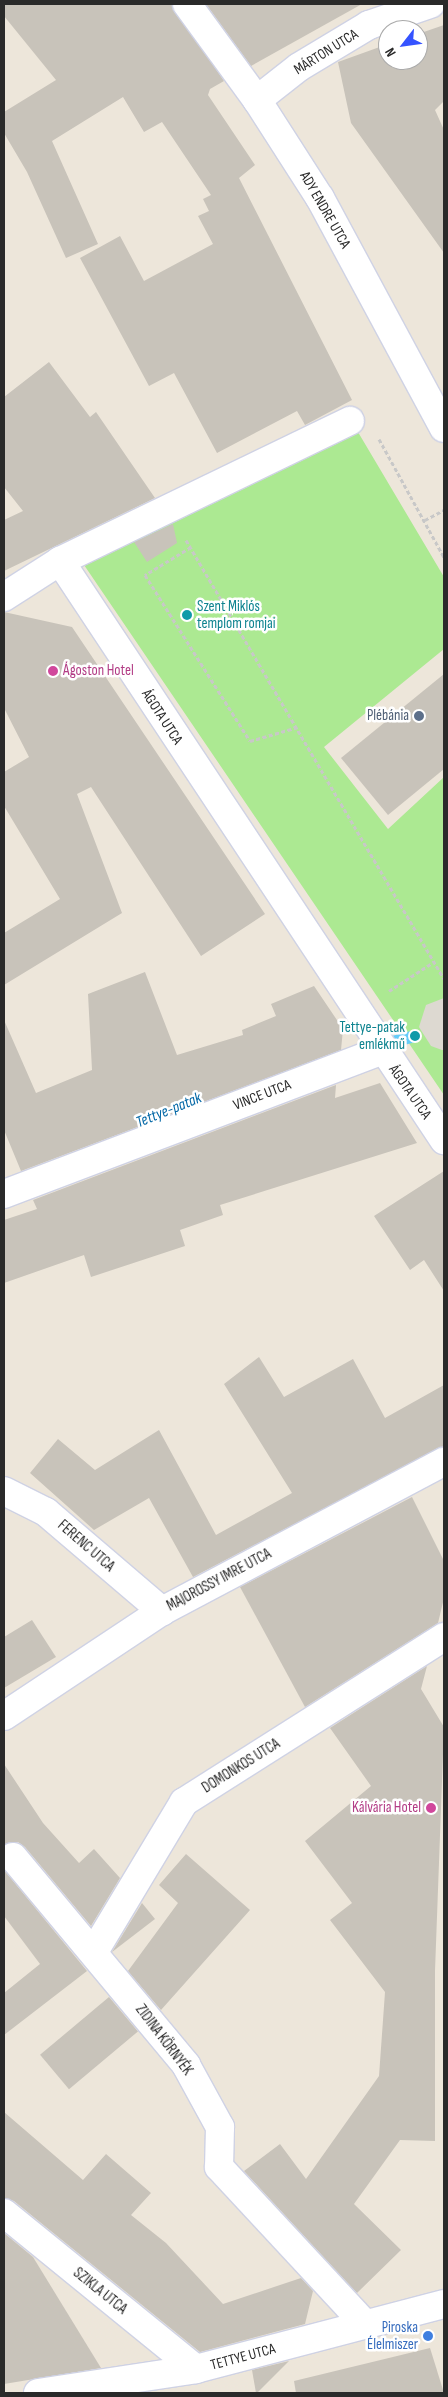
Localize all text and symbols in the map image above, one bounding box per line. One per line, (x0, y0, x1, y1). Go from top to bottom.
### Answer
north arrow (378, 20, 428, 70)
street label: MÁRTON UTCA (291, 25, 361, 79)
text: N (381, 45, 400, 60)
street label: ADY ENDRE UTCA (296, 168, 354, 252)
place label: Szent Miklós templom romjai (197, 597, 276, 632)
marker: Szent Miklós templom romjai (181, 609, 193, 621)
place label: Ágoston Hotel (63, 662, 134, 680)
marker: Ágoston Hotel (47, 665, 59, 677)
street label: ÁGOTA UTCA (138, 686, 186, 748)
place label: Plébánia (367, 707, 409, 725)
marker: Plébánia (413, 710, 425, 722)
place label: Tettye-patak emlékmű (340, 1018, 405, 1053)
marker: Tettye-patak emlékmű (409, 1030, 421, 1042)
street label: ÁGOTA UTCA (385, 1061, 435, 1123)
street label: VINCE UTCA (231, 1076, 293, 1114)
water label: Tettye-patak (133, 1089, 205, 1133)
street label: FERENC UTCA (54, 1516, 118, 1576)
street label: MAJOROSSY IMRE UTCA (164, 1545, 274, 1615)
street label: DOMONKOS UTCA (199, 1735, 283, 1797)
place label: Kálvária Hotel (352, 1799, 421, 1817)
marker: Kálvária Hotel (425, 1802, 437, 1814)
street label: ZIDINA KÖRNYÉK (132, 2001, 196, 2079)
street label: SZIKLA UTCA (70, 2264, 130, 2318)
place label: Piroska Élelmiszer (367, 2318, 418, 2353)
marker: Piroska Élelmiszer (422, 2330, 434, 2342)
street label: TETTYE UTCA (209, 2340, 277, 2374)

